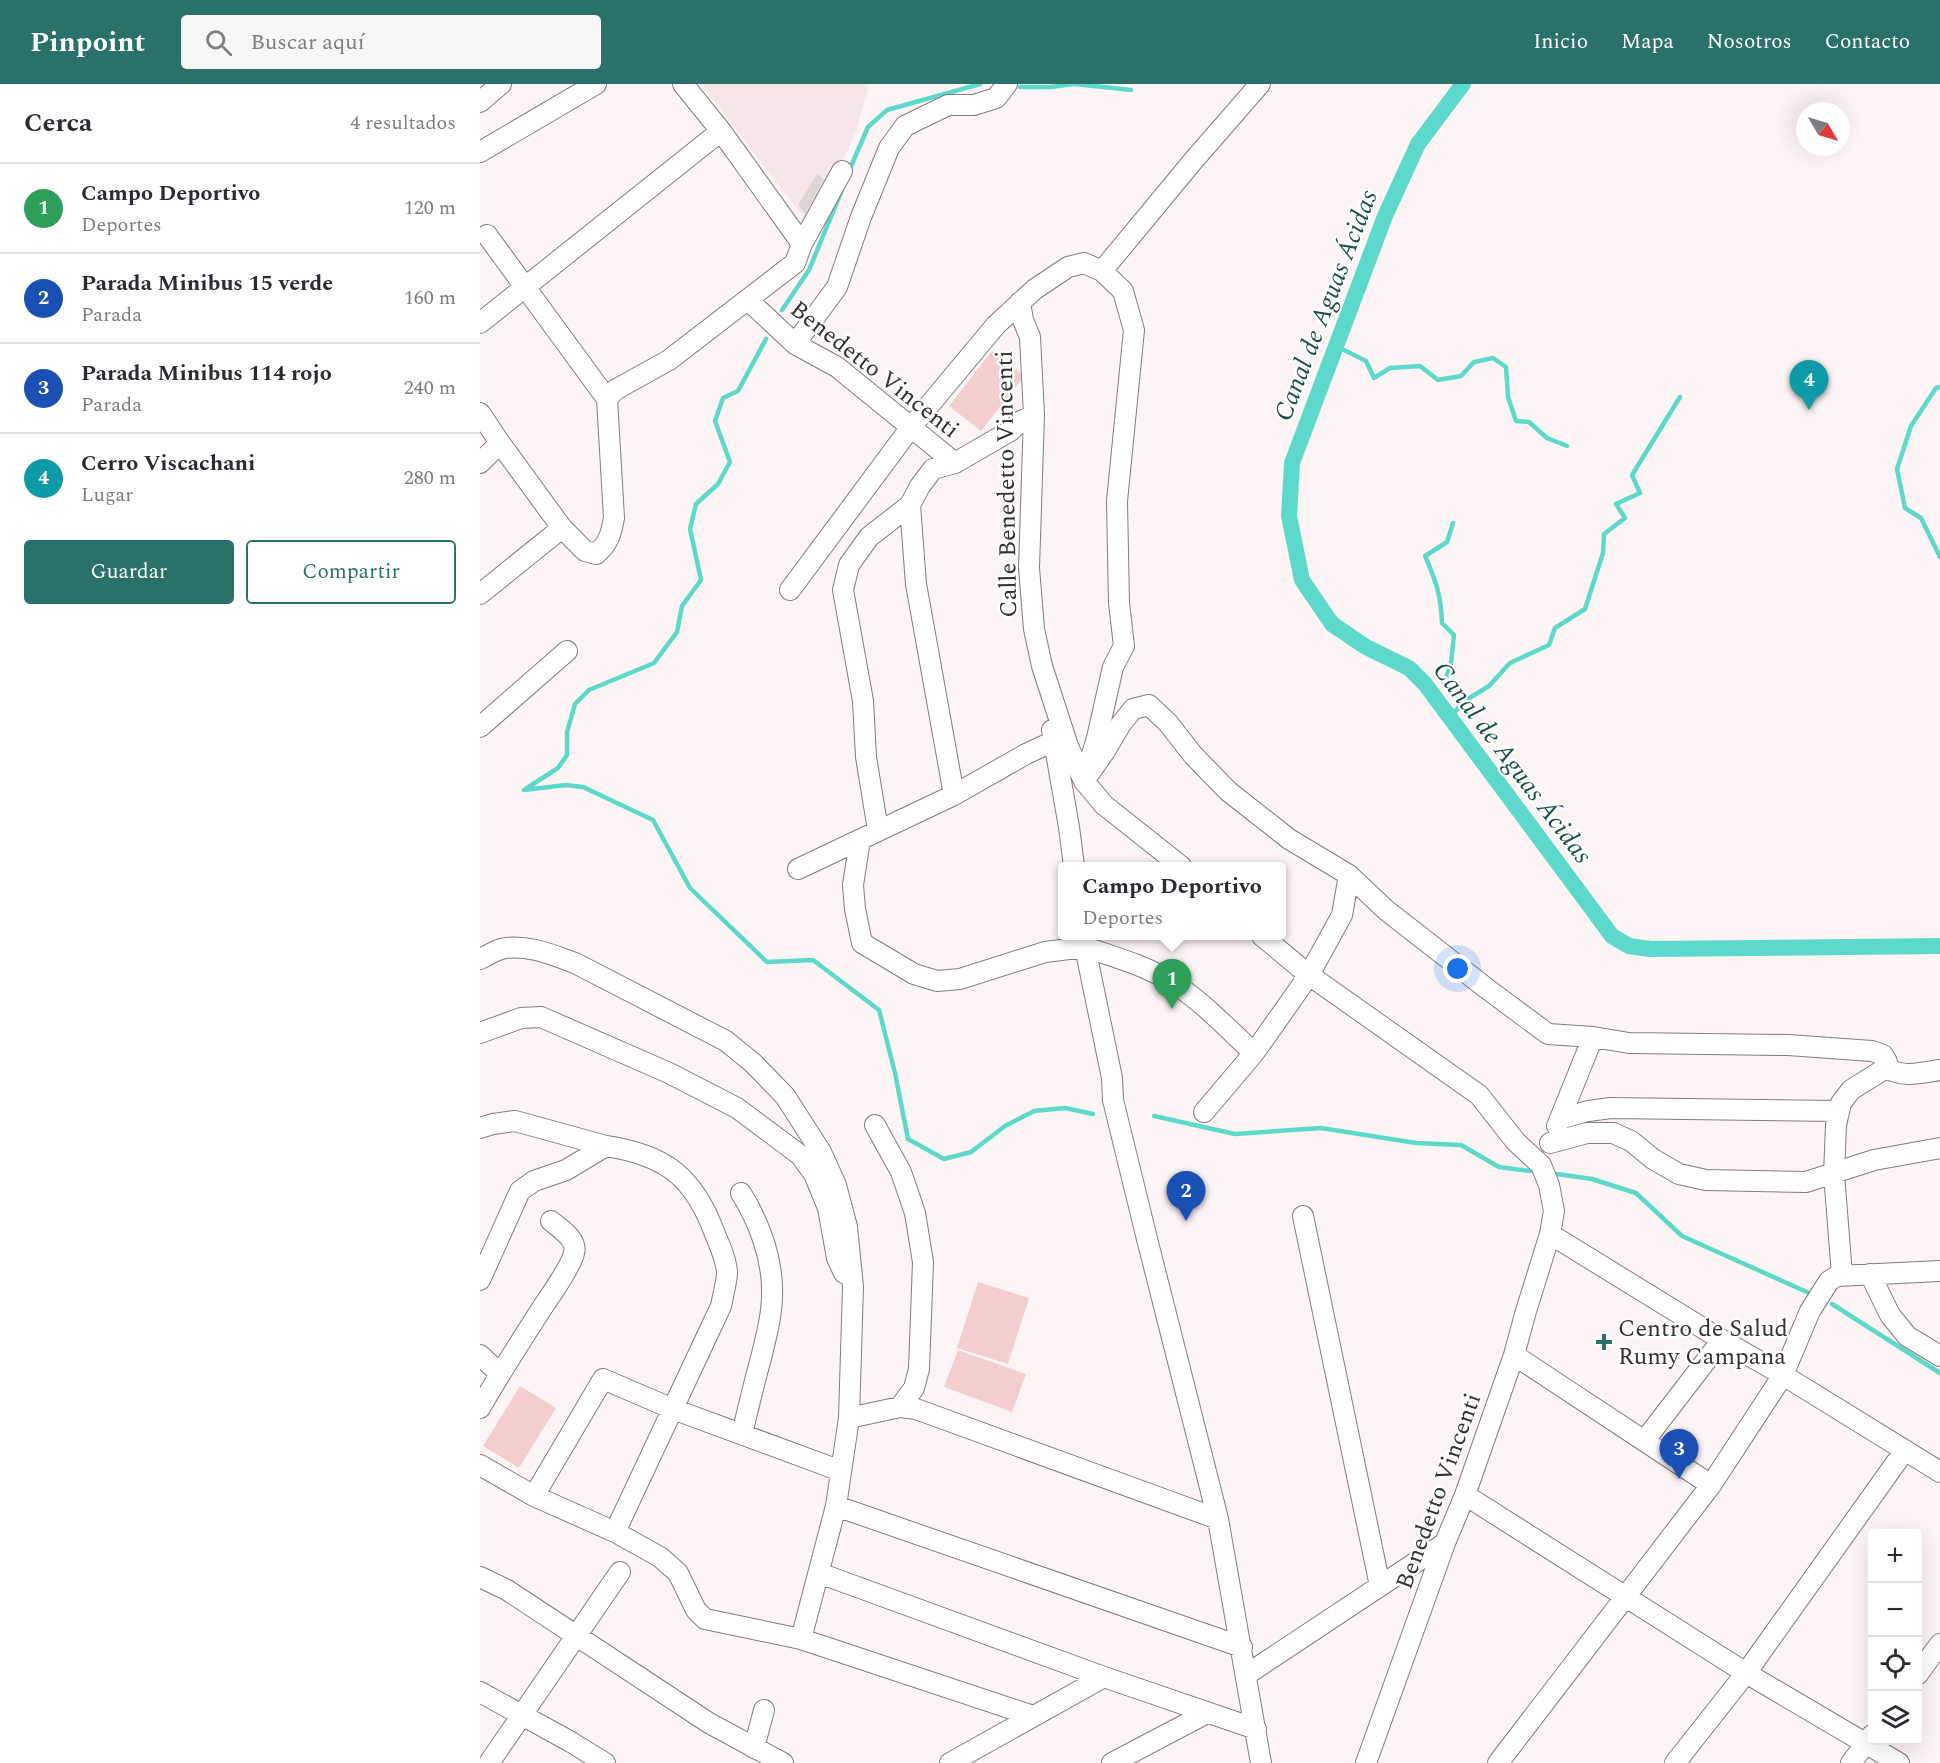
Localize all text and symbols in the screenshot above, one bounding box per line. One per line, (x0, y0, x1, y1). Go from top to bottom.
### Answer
search box (181, 15, 601, 69)
text: Pinpoint (30, 21, 145, 64)
icon: search (202, 26, 235, 59)
text: Buscar aquí (250, 26, 365, 59)
text: Inicio (1533, 26, 1588, 58)
text: Mapa (1621, 26, 1674, 58)
text: Nosotros (1707, 26, 1792, 58)
text: Contacto (1825, 26, 1910, 58)
north arrow (1796, 102, 1850, 156)
text: Cerca (24, 103, 92, 143)
text: 4 resultados (350, 108, 456, 138)
text: Campo Deportivo (81, 177, 260, 210)
water label: Canal de Aguas Ácidas (1263, 184, 1388, 427)
text: 1 (38, 193, 49, 223)
text: 120 m (404, 193, 456, 223)
text: Deportes (81, 210, 162, 240)
text: Parada Minibus 15 verde (81, 267, 333, 300)
text: 2 (38, 283, 49, 313)
text: 160 m (404, 283, 456, 313)
street label: Benedetto Vincenti (782, 292, 967, 448)
text: Parada (81, 300, 142, 330)
street label: Calle Benedetto Vincenti (987, 350, 1027, 618)
text: Parada Minibus 114 rojo (81, 357, 332, 390)
pin: 4 (1790, 360, 1828, 410)
text: 3 (38, 373, 49, 403)
text: 240 m (404, 373, 456, 403)
text: Parada (81, 390, 142, 420)
text: Cerro Viscachani (81, 447, 255, 480)
text: 4 (38, 463, 49, 493)
text: 280 m (404, 463, 456, 493)
text: Lugar (81, 480, 133, 510)
button: Guardar (24, 540, 234, 604)
button: Compartir (246, 540, 456, 604)
water label: Canal de Aguas Ácidas (1423, 653, 1602, 872)
popup (1058, 862, 1286, 940)
text: Campo Deportivo (1082, 870, 1262, 903)
text: Deportes (1082, 903, 1163, 933)
your location (1443, 954, 1472, 983)
pin: 1 (1152, 960, 1192, 1009)
pin: 2 (1166, 1172, 1206, 1221)
place label: Centro de Salud Rumy Campana (1618, 1311, 1788, 1375)
marker: Centro de Salud Rumy Campana (1595, 1333, 1613, 1351)
street label: Benedetto Vincenti (1387, 1388, 1491, 1595)
pin: 3 (1660, 1430, 1698, 1479)
map controls (1868, 1529, 1922, 1745)
button: + (1868, 1529, 1922, 1583)
button: − (1868, 1583, 1922, 1637)
button: locate (1868, 1637, 1922, 1691)
button: layers (1868, 1691, 1922, 1745)

